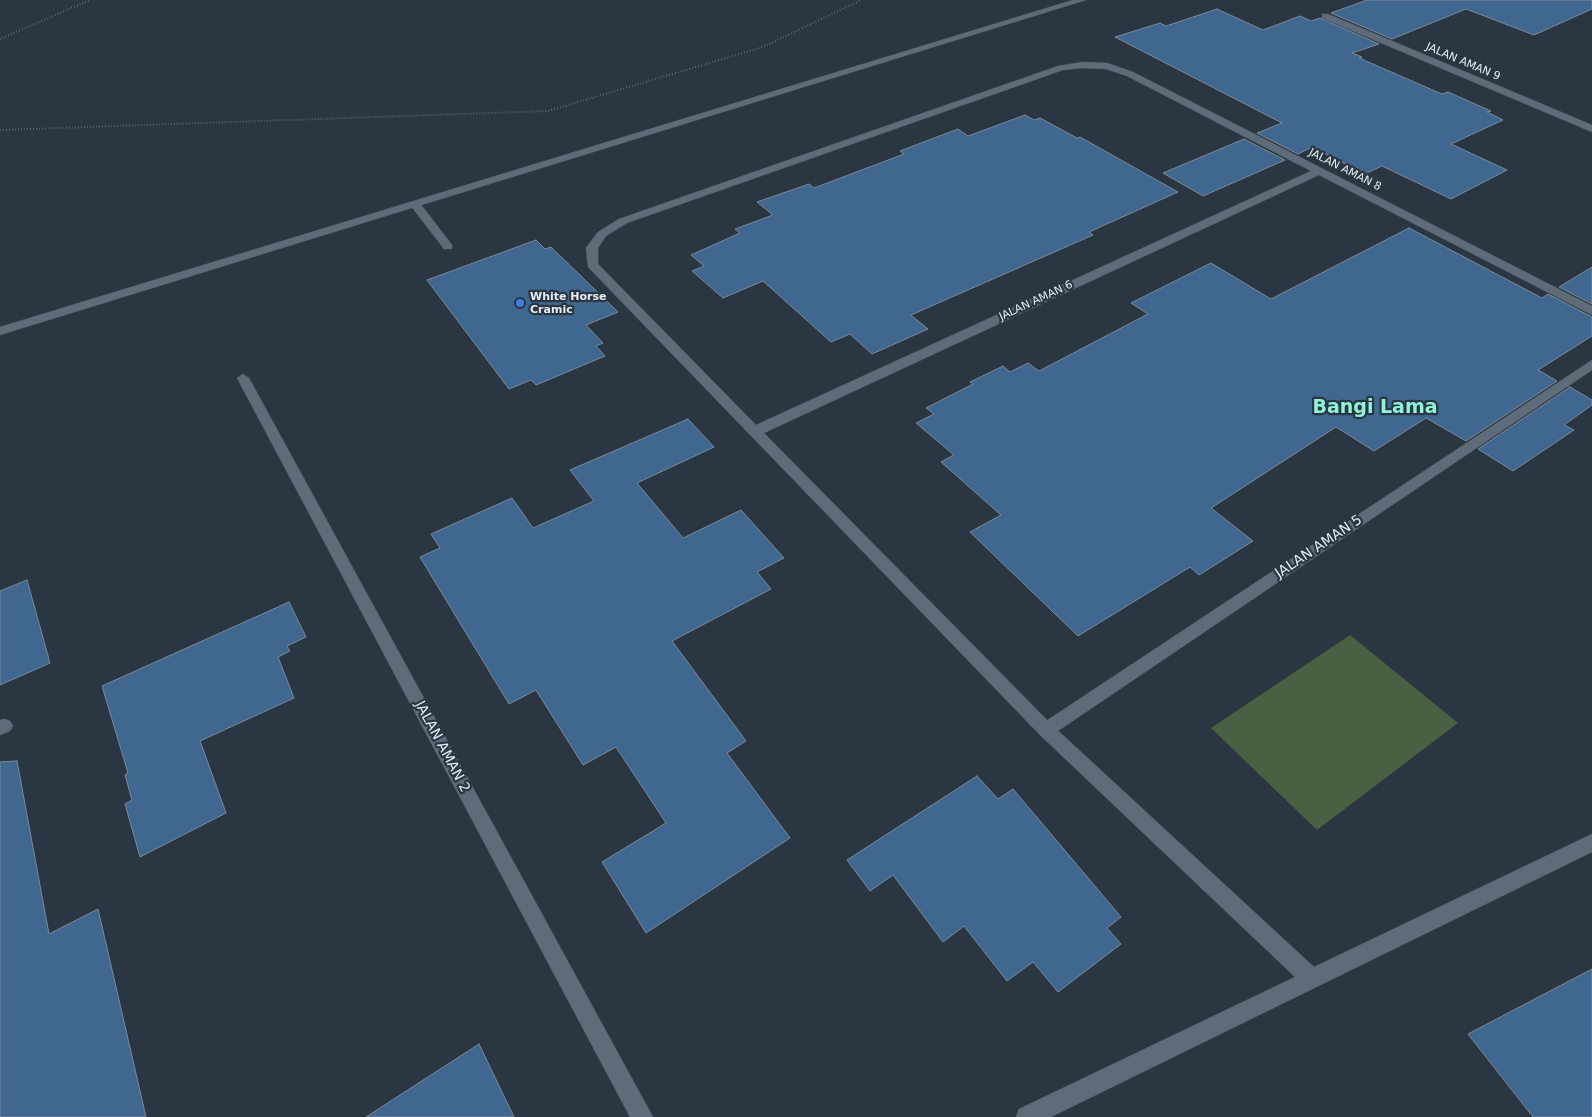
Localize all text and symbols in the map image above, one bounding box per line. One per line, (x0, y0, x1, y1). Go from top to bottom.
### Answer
street label: JALAN AMAN 9 (1424, 40, 1502, 84)
street label: JALAN AMAN 8 (1307, 146, 1383, 194)
street label: JALAN AMAN 6 (997, 278, 1075, 324)
place label: White Horse Cramic (530, 290, 606, 316)
marker: White Horse Cramic (514, 297, 526, 309)
district label: Bangi Lama (1312, 397, 1438, 419)
street label: JALAN AMAN 5 (1272, 512, 1366, 582)
street label: JALAN AMAN 2 (411, 698, 473, 796)

